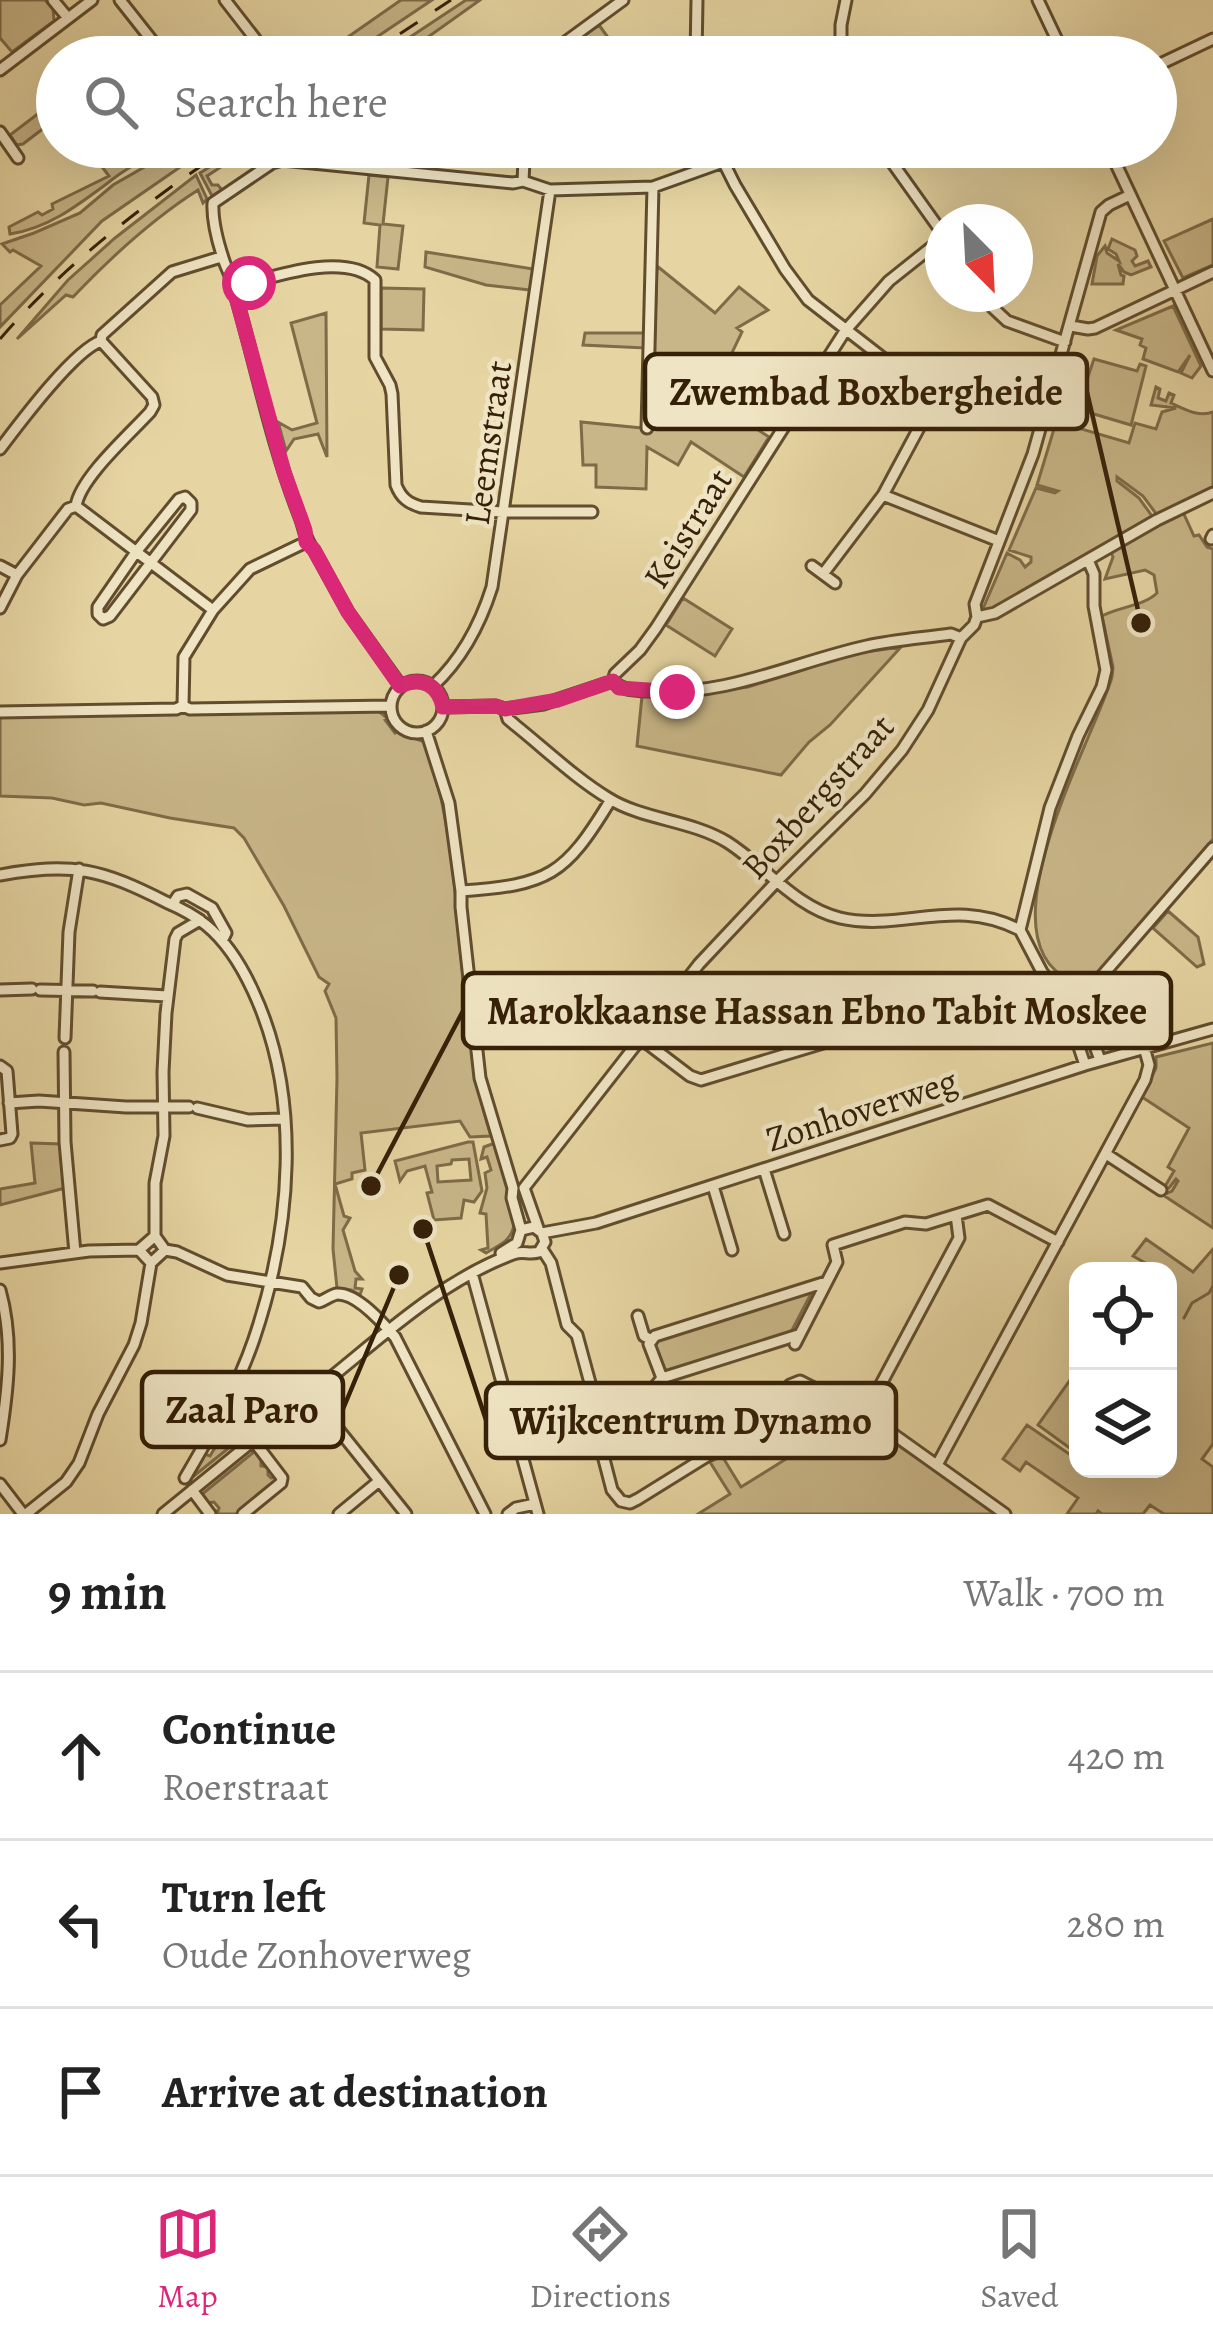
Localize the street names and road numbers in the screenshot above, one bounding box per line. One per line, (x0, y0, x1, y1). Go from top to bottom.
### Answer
street label: Leemstraat (452, 358, 523, 529)
street label: Keistraat (631, 459, 744, 598)
street label: Boxbergstraat (730, 703, 905, 890)
street label: Zonhoverweg (759, 1056, 963, 1163)

